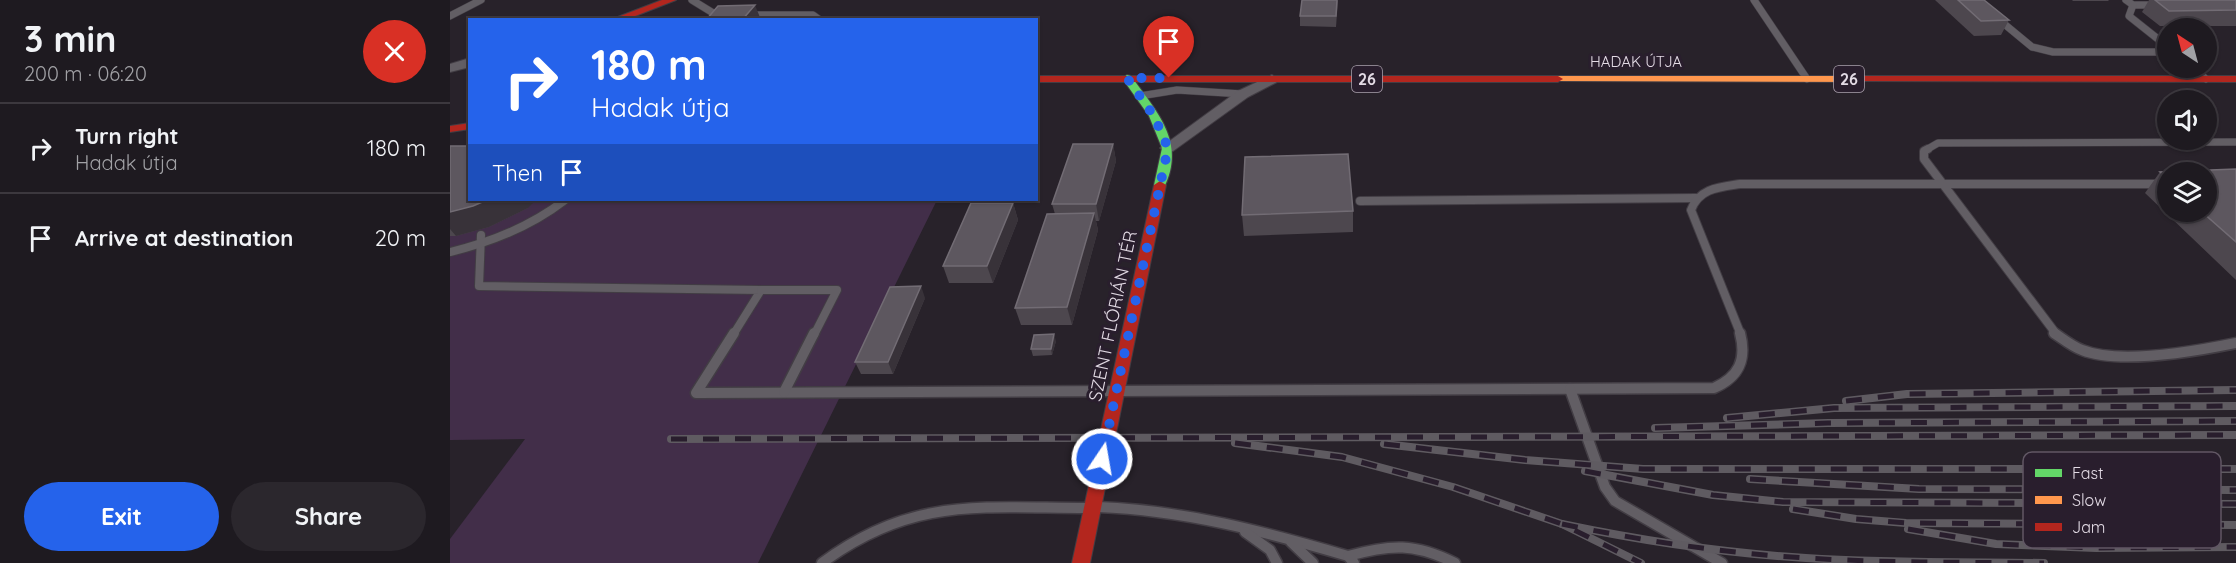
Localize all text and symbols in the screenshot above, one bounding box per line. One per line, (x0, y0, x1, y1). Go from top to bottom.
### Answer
text: 3 min (24, 16, 117, 61)
pin (1143, 16, 1194, 78)
north arrow (2157, 18, 2217, 78)
map controls (2157, 18, 2217, 222)
button: close (363, 20, 426, 83)
icon: arrive (1152, 25, 1185, 58)
text: 180 m (591, 38, 707, 91)
icon: right (492, 42, 570, 120)
street label: HADAK ÚTJA (1590, 52, 1682, 71)
text: 200 m · 06:20 (24, 61, 147, 86)
road number: 26 (1352, 66, 1382, 92)
road number: 26 (1834, 66, 1864, 92)
text: Hadak útja (591, 90, 730, 124)
button: sound (2157, 90, 2217, 150)
text: Turn right (75, 122, 179, 150)
icon: right (24, 132, 57, 165)
text: 180 m (367, 134, 426, 162)
text: Hadak útja (75, 150, 178, 175)
icon: arrive (555, 156, 588, 189)
text: Then (492, 159, 543, 187)
button: layers (2157, 162, 2217, 222)
icon: arrive (24, 222, 57, 255)
text: Arrive at destination (75, 224, 293, 252)
text: 20 m (375, 224, 426, 252)
street label: SZENT FLÓRIÁN TÉR (1083, 229, 1142, 403)
position arrow (1070, 427, 1134, 491)
legend (2023, 452, 2221, 548)
text: Fast (2072, 463, 2103, 483)
button: Exit (24, 482, 219, 551)
button: Share (231, 482, 426, 551)
text: Slow (2072, 490, 2106, 510)
text: Jam (2072, 517, 2105, 537)

